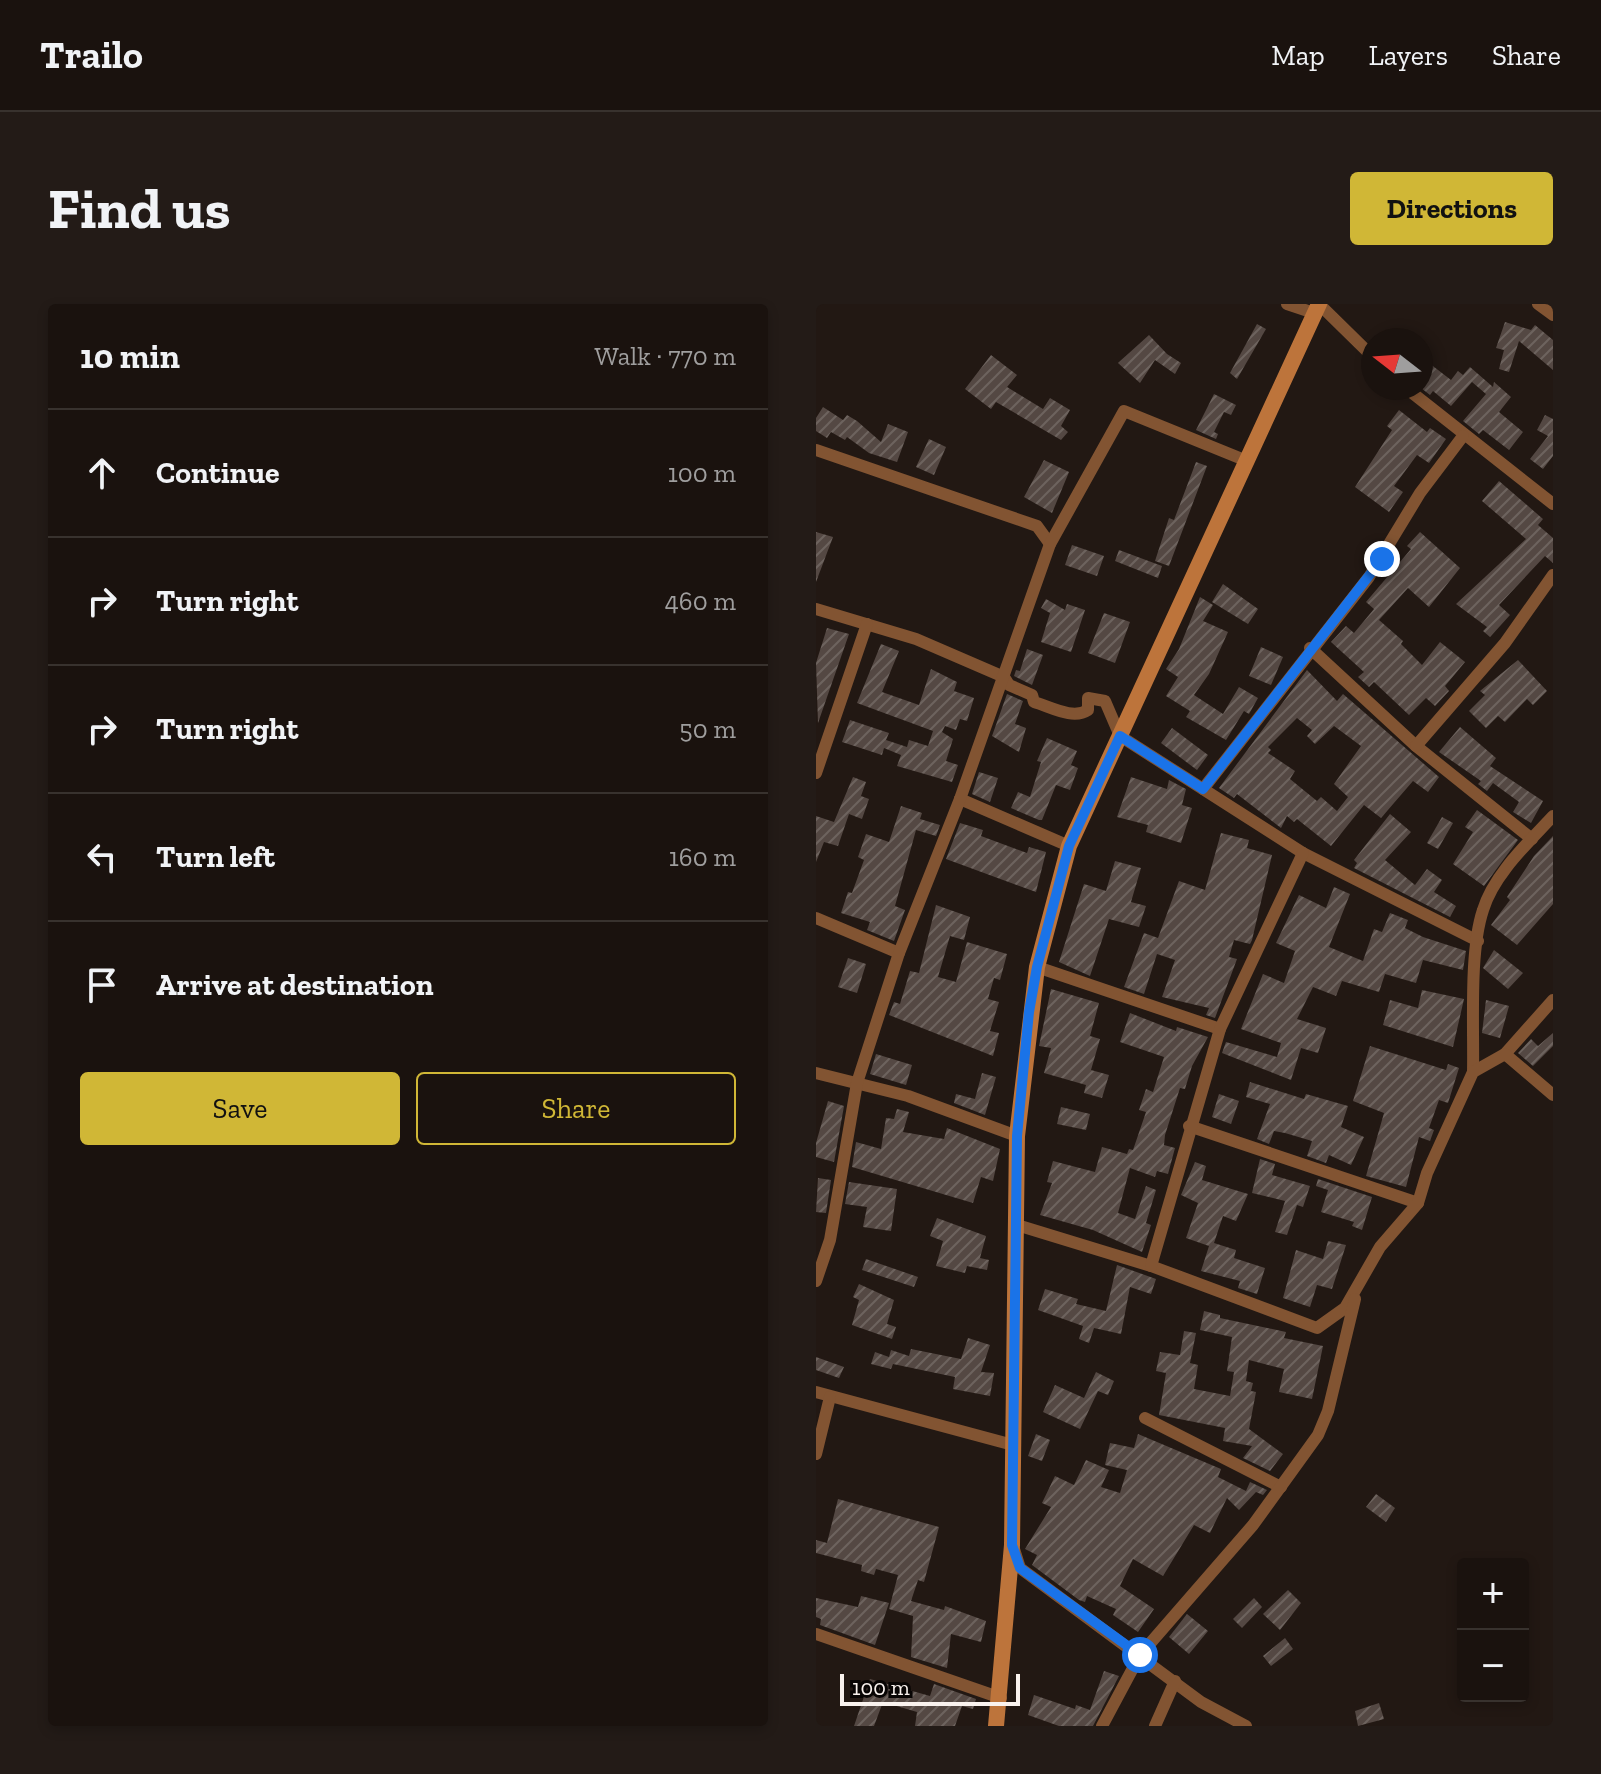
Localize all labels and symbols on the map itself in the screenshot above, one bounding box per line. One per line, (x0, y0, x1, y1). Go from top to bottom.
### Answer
north arrow (1361, 328, 1433, 400)
route end (1364, 541, 1400, 577)
route start (1122, 1637, 1158, 1673)
scale bar (840, 1670, 1020, 1706)

